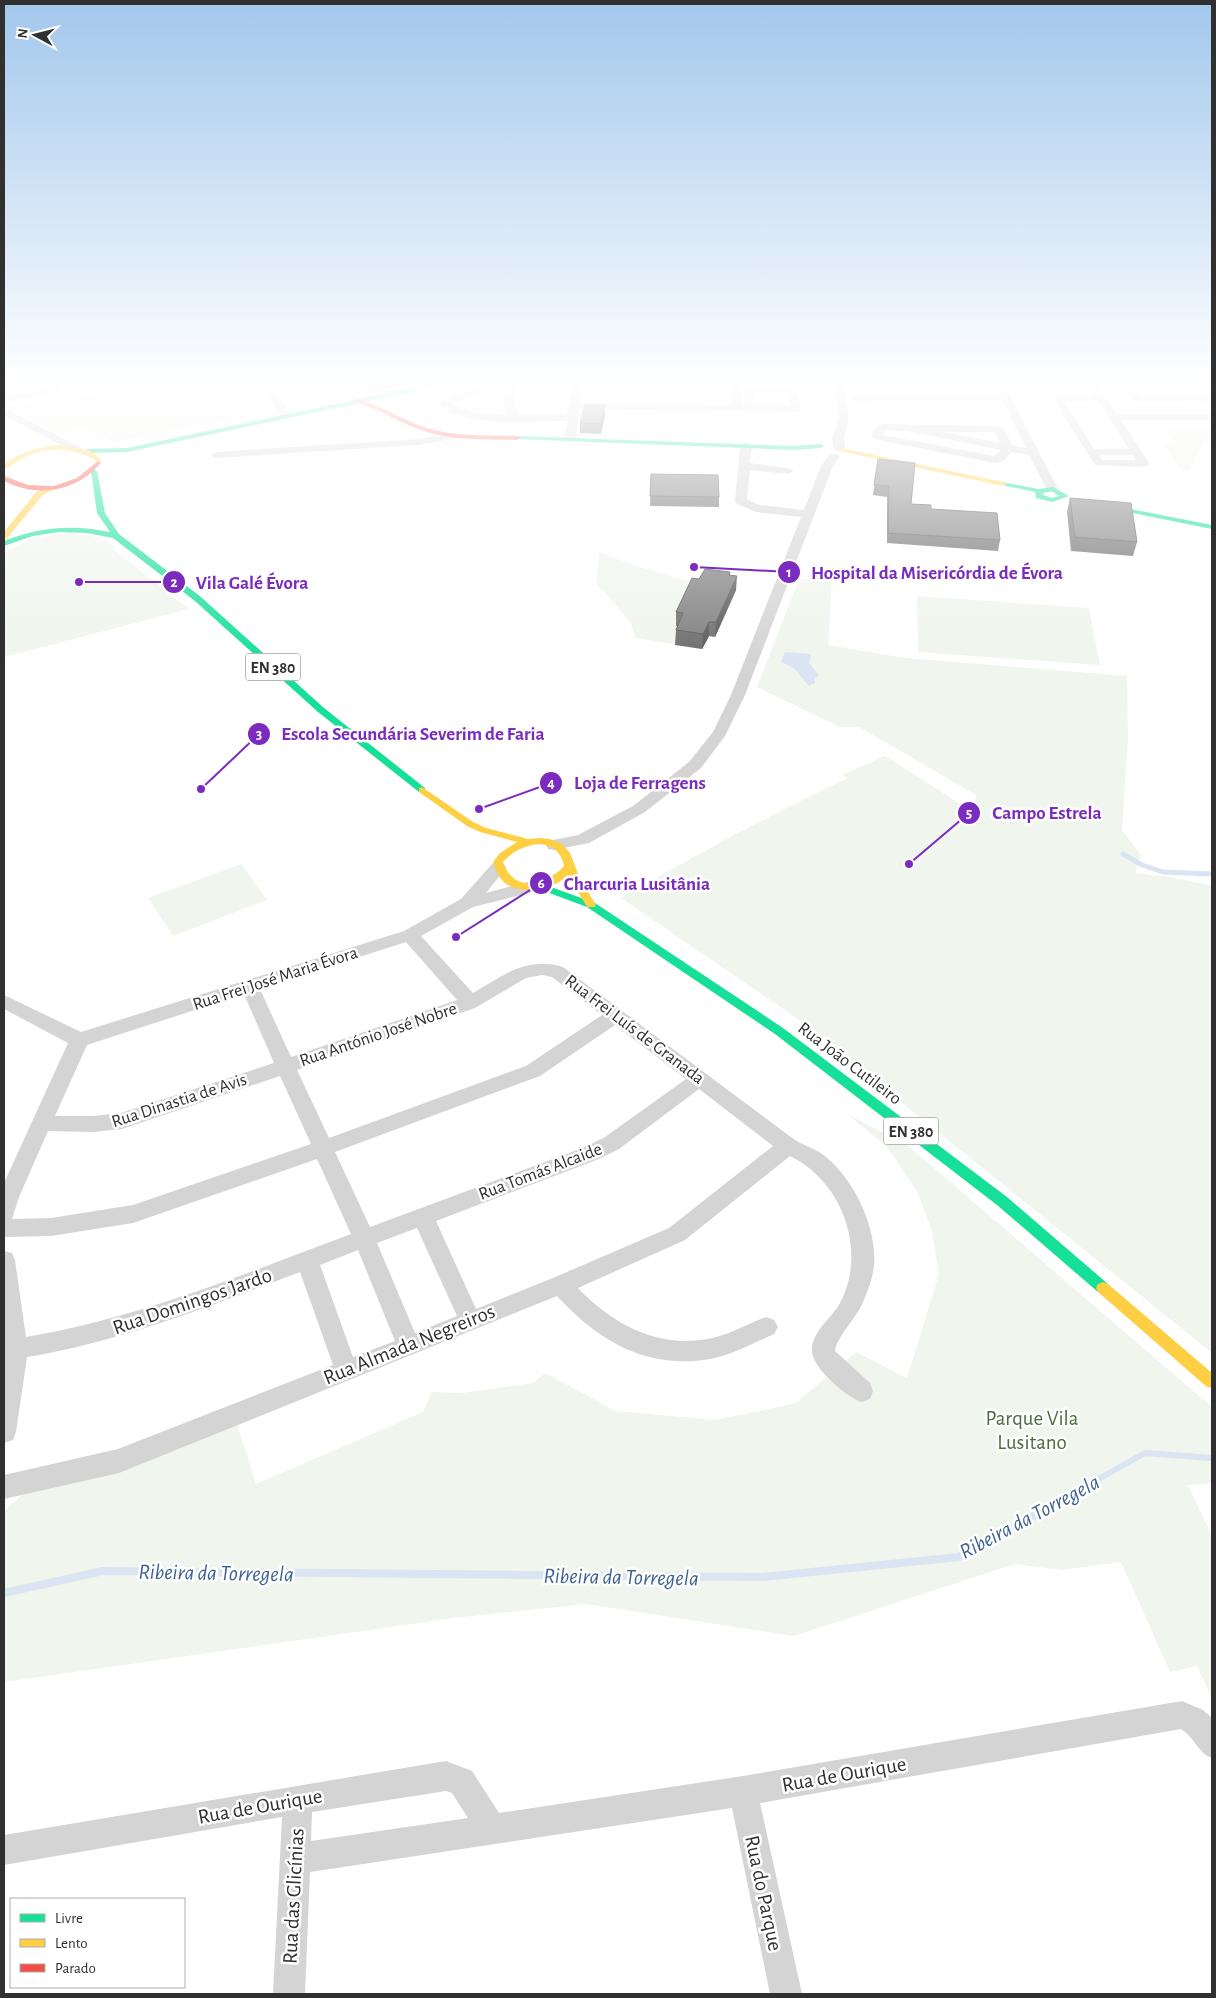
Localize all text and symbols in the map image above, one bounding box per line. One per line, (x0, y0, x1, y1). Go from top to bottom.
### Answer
north arrow (10, 10, 60, 60)
text: N (16, 28, 31, 39)
callout: Hospital da Misericórdia de Évora (776, 555, 1073, 589)
text: Hospital da Misericórdia de Évora (811, 562, 1063, 583)
callout: Vila Galé Évora (161, 565, 319, 599)
text: 1 (786, 565, 792, 580)
text: Vila Galé Évora (196, 572, 308, 593)
text: 2 (170, 575, 178, 590)
road number: EN 380 (246, 654, 300, 680)
callout: Escola Secundária Severim de Faria (247, 717, 555, 751)
text: Escola Secundária Severim de Faria (281, 725, 545, 744)
text: 3 (256, 727, 262, 742)
callout: Loja de Ferragens (539, 766, 716, 800)
text: Loja de Ferragens (574, 774, 706, 793)
text: 4 (547, 776, 555, 791)
callout: Campo Estrela (957, 796, 1111, 830)
text: Campo Estrela (992, 804, 1102, 823)
text: 5 (966, 806, 972, 821)
callout: Charcuria Lusitânia (529, 866, 720, 900)
text: Charcuria Lusitânia (564, 875, 710, 894)
text: 6 (537, 876, 545, 891)
street label: Rua Frei José Maria Évora (190, 941, 360, 1014)
street label: Rua Frei Luís de Granada (561, 972, 707, 1088)
street label: Rua António José Nobre (297, 1000, 459, 1070)
street label: Rua João Cutileiro (794, 1019, 905, 1109)
street label: Rua Dinastia de Avis (109, 1071, 249, 1131)
road number: EN 380 (884, 1118, 938, 1144)
street label: Rua Tomás Alcaide (476, 1140, 605, 1204)
street label: Rua Domingos Jardo (110, 1264, 274, 1339)
street label: Rua Almada Negreiros (320, 1300, 498, 1388)
park label: Parque Vila Lusitano (986, 1408, 1079, 1453)
water label: Ribeira da Torregela (956, 1471, 1103, 1563)
water label: Ribeira da Torregela (138, 1561, 294, 1585)
water label: Ribeira da Torregela (543, 1565, 699, 1589)
street label: Rua de Ourique (780, 1753, 908, 1796)
street label: Rua de Ourique (196, 1785, 324, 1828)
street label: Rua das Glicínias (279, 1827, 308, 1965)
street label: Rua do Parque (741, 1833, 786, 1953)
legend (10, 1898, 185, 1988)
text: Livre (55, 1911, 83, 1926)
text: Lento (55, 1936, 88, 1951)
text: Parado (55, 1961, 96, 1976)

